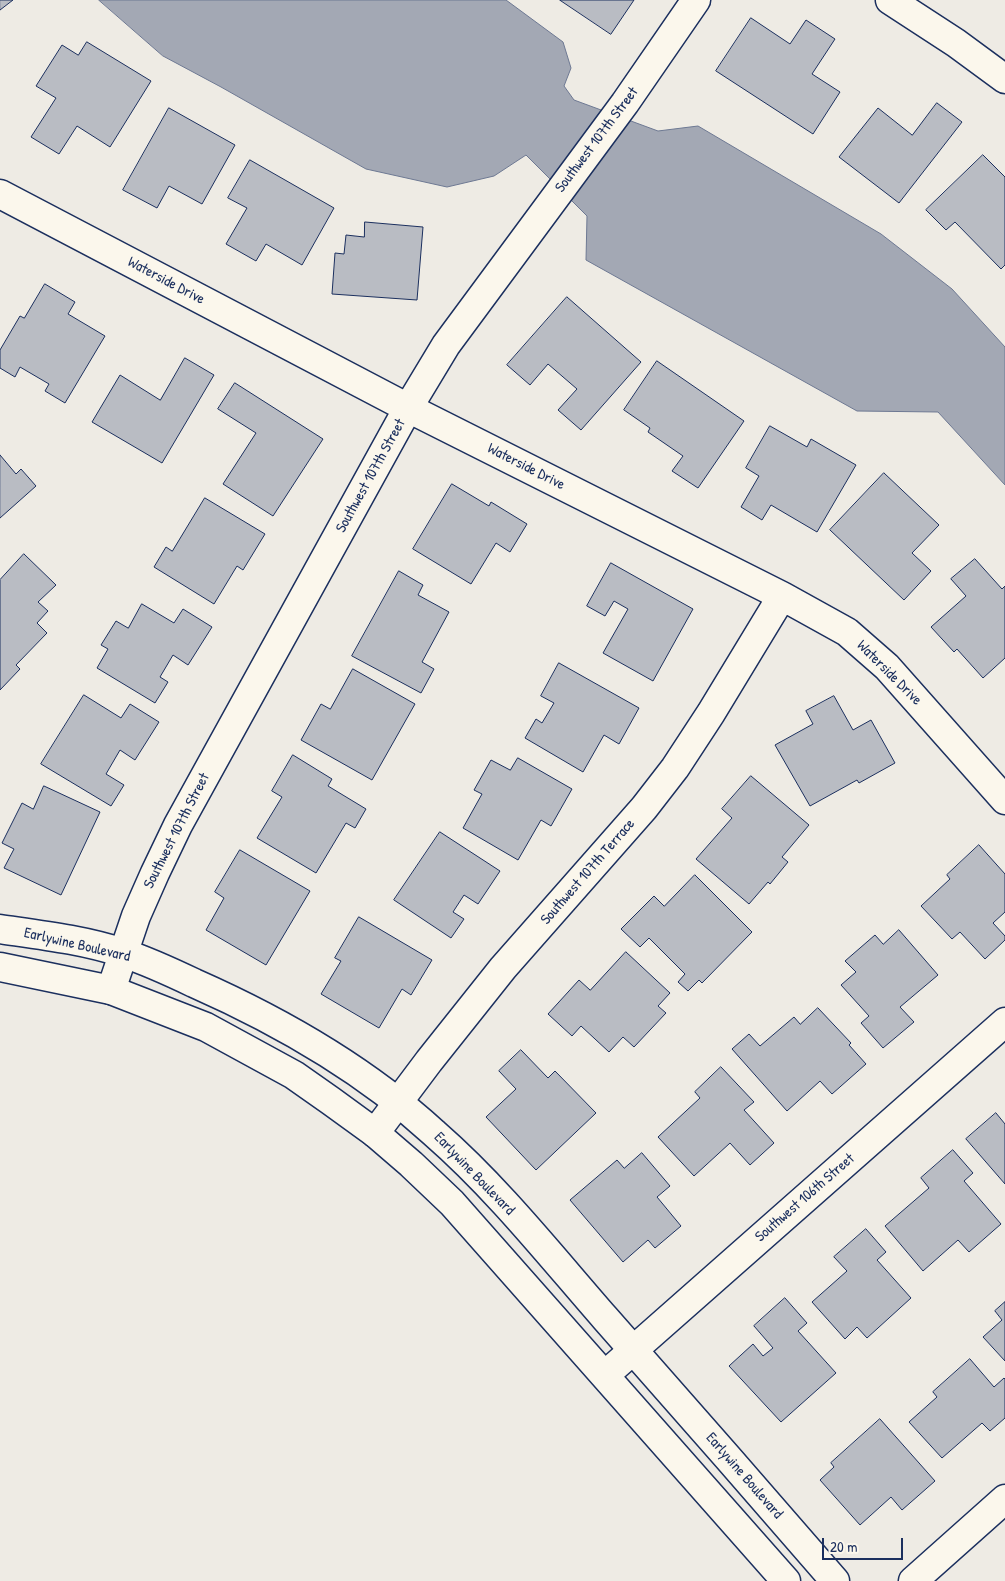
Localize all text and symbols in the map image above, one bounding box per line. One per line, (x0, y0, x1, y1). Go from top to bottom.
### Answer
street label: Southwest 107th Street (552, 84, 642, 196)
street label: Waterside Drive (124, 253, 208, 309)
street label: Southwest 107th Street (332, 416, 410, 536)
street label: Waterside Drive (484, 440, 568, 494)
street label: Waterside Drive (853, 637, 925, 709)
street label: Southwest 107th Street (140, 770, 214, 892)
street label: Southwest 107th Terrace (537, 815, 639, 929)
street label: Earlywine Boulevard (22, 924, 132, 966)
street label: Earlywine Boulevard (430, 1129, 518, 1219)
street label: Southwest 106th Street (752, 1150, 858, 1246)
street label: Earlywine Boulevard (702, 1429, 786, 1523)
scale bar (825, 1528, 906, 1560)
text: 20 m (830, 1536, 857, 1557)

